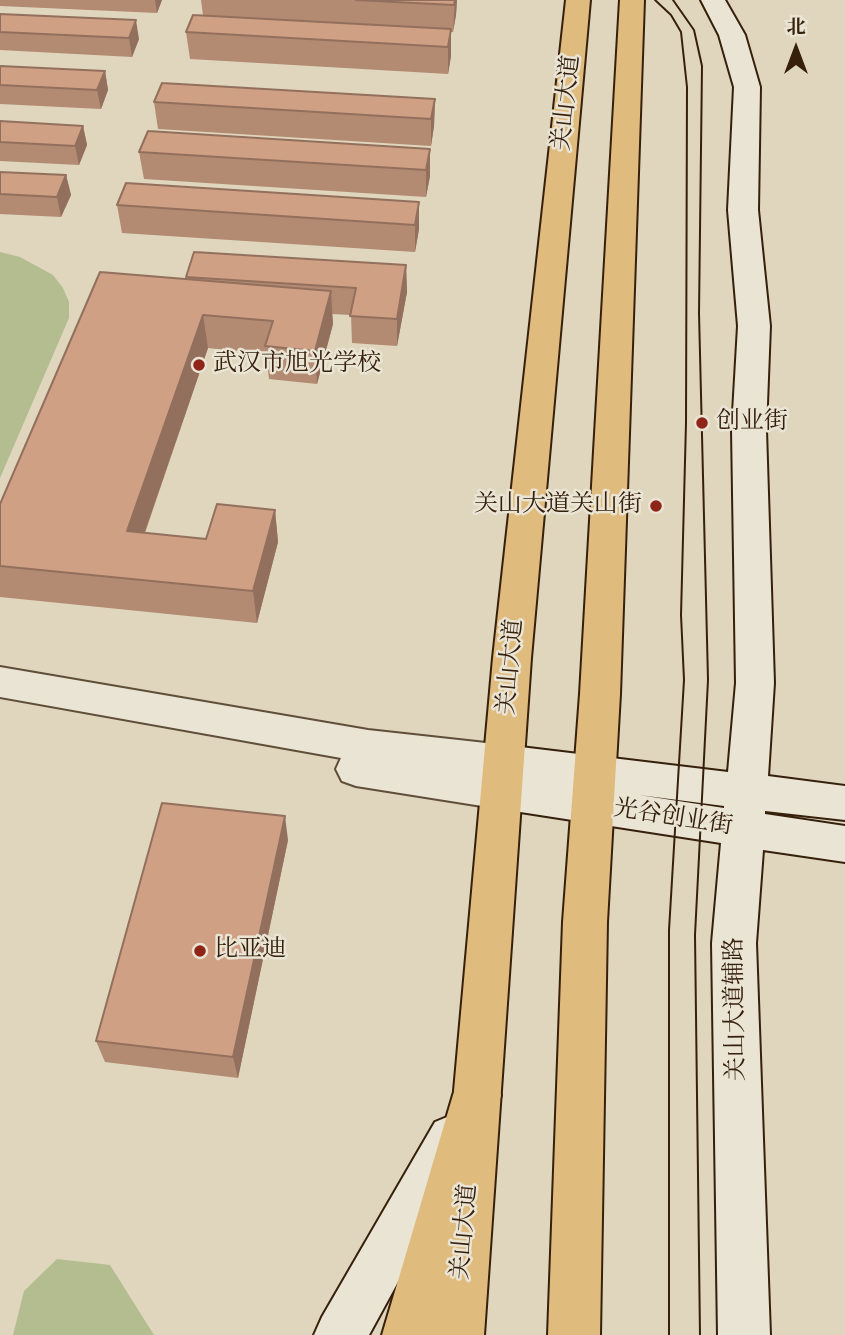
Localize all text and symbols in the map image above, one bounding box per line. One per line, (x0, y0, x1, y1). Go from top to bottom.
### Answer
north arrow (761, 14, 831, 84)
text: 北 (786, 16, 806, 39)
street label: 关山大道 (549, 54, 587, 152)
place label: 武汉市旭光学校 (213, 351, 381, 379)
marker: 武汉市旭光学校 (191, 357, 207, 373)
place label: 创业街 (716, 409, 788, 437)
marker: 创业街 (694, 415, 710, 431)
place label: 关山大道关山街 (474, 492, 642, 520)
marker: 关山大道关山街 (648, 498, 664, 514)
street label: 关山大道 (493, 618, 531, 716)
street label: 光谷创业街 (611, 795, 735, 843)
place label: 比亚迪 (214, 937, 286, 965)
street label: 关山大道辅路 (721, 937, 753, 1081)
marker: 比亚迪 (192, 943, 208, 959)
street label: 关山大道 (447, 1183, 485, 1281)

